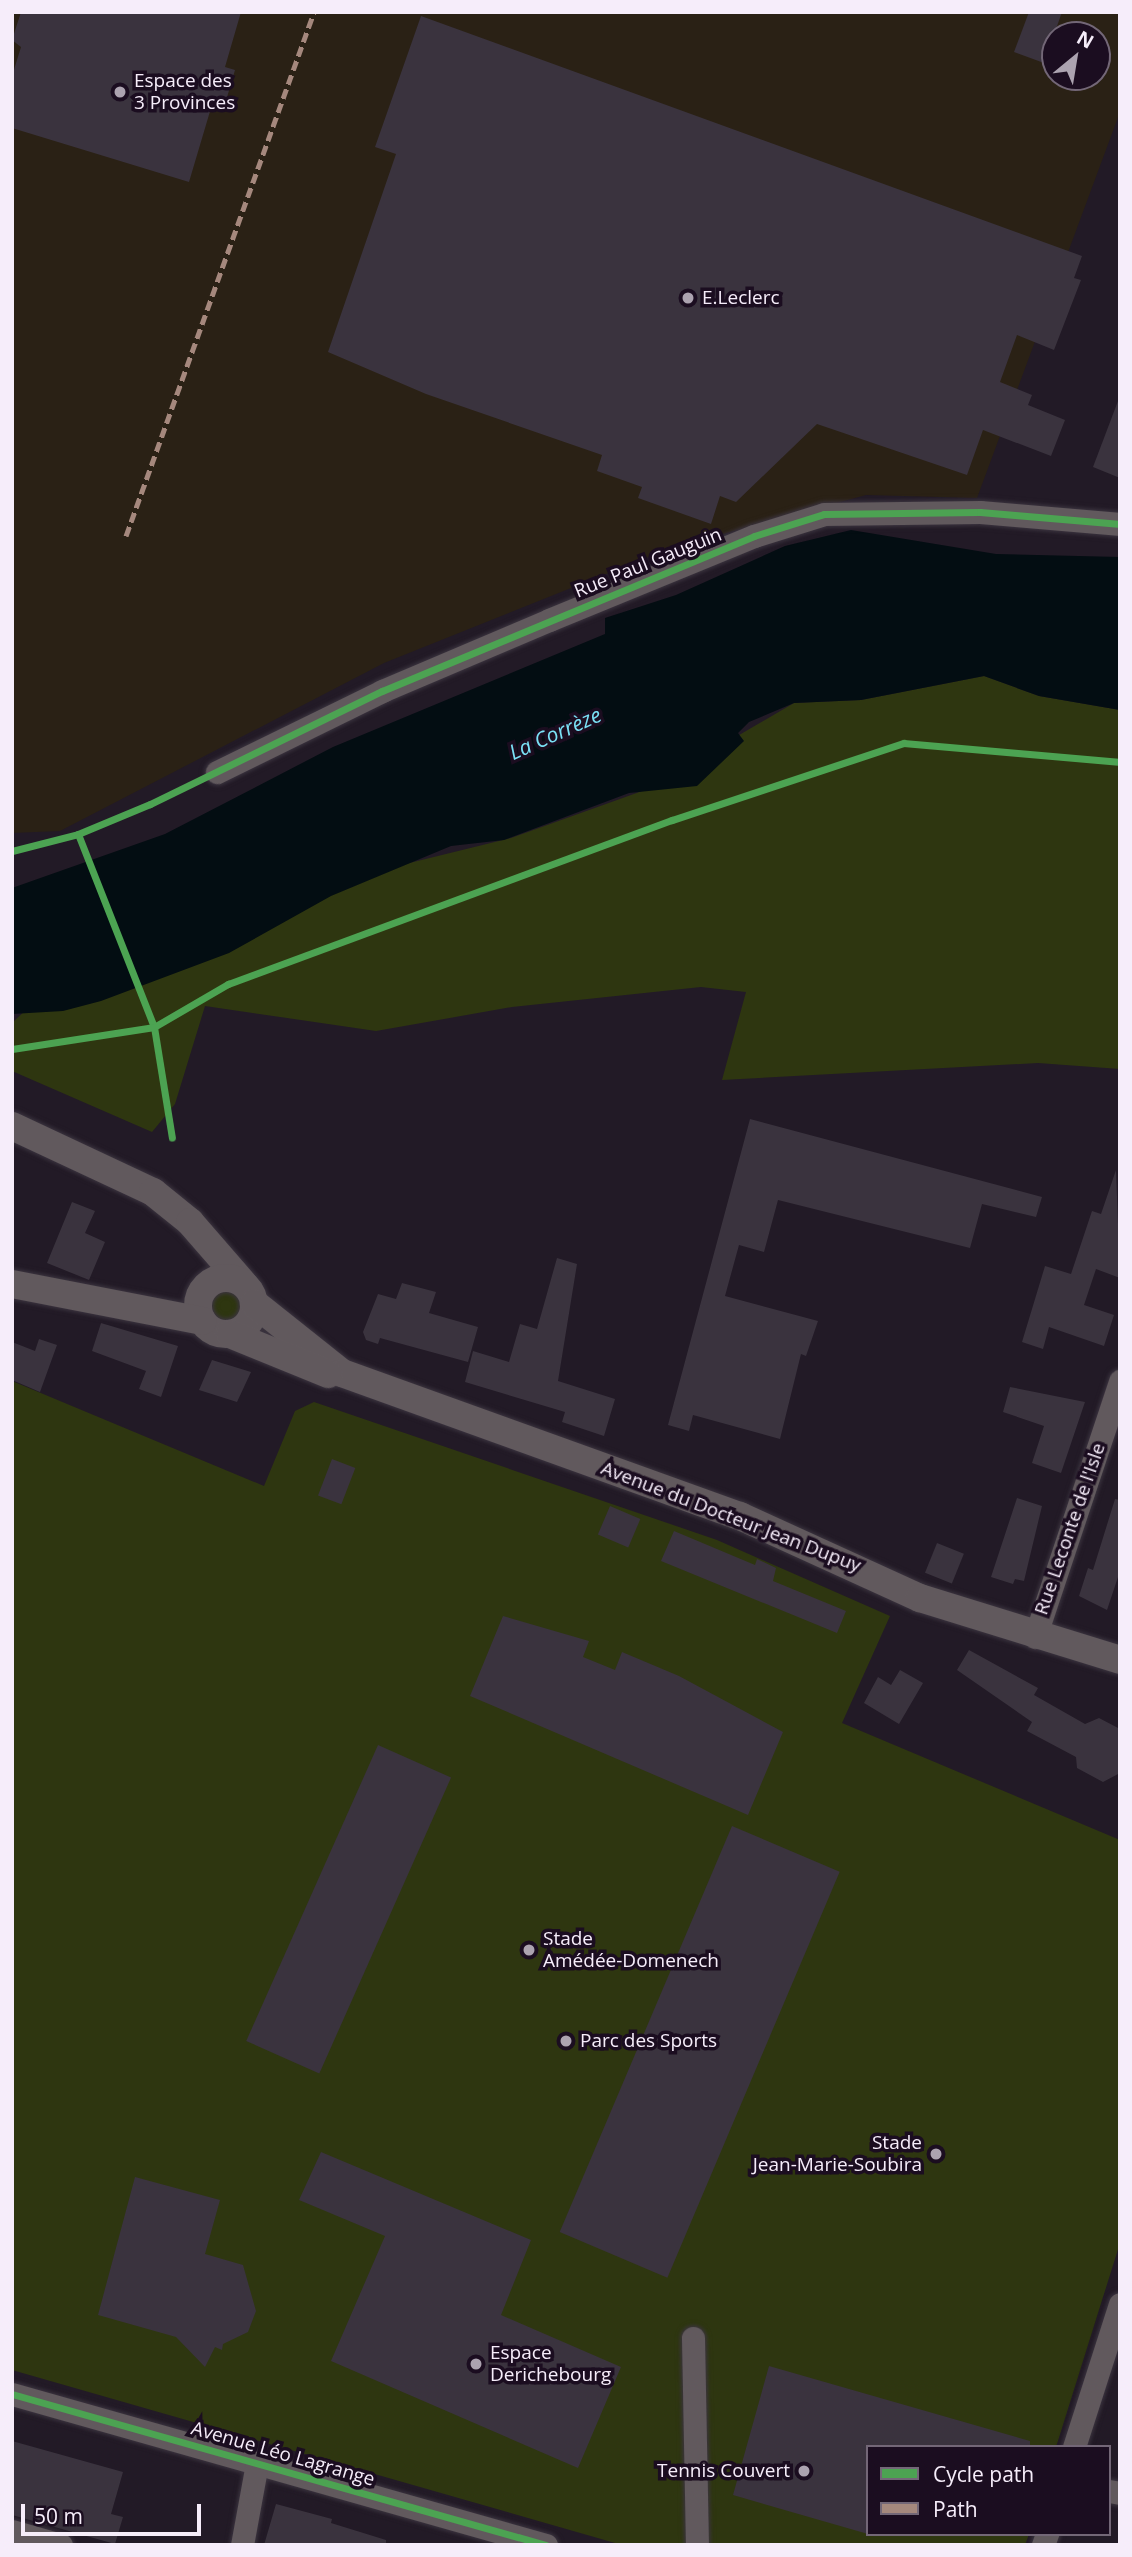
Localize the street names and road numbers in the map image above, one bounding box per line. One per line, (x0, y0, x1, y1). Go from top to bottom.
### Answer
street label: Rue Paul Gauguin (571, 523, 725, 603)
street label: Rue Leconte de l'Isle (1030, 1440, 1110, 1618)
street label: Avenue du Docteur Jean Dupuy (598, 1457, 864, 1577)
street label: Avenue Léo Lagrange (189, 2417, 377, 2491)

